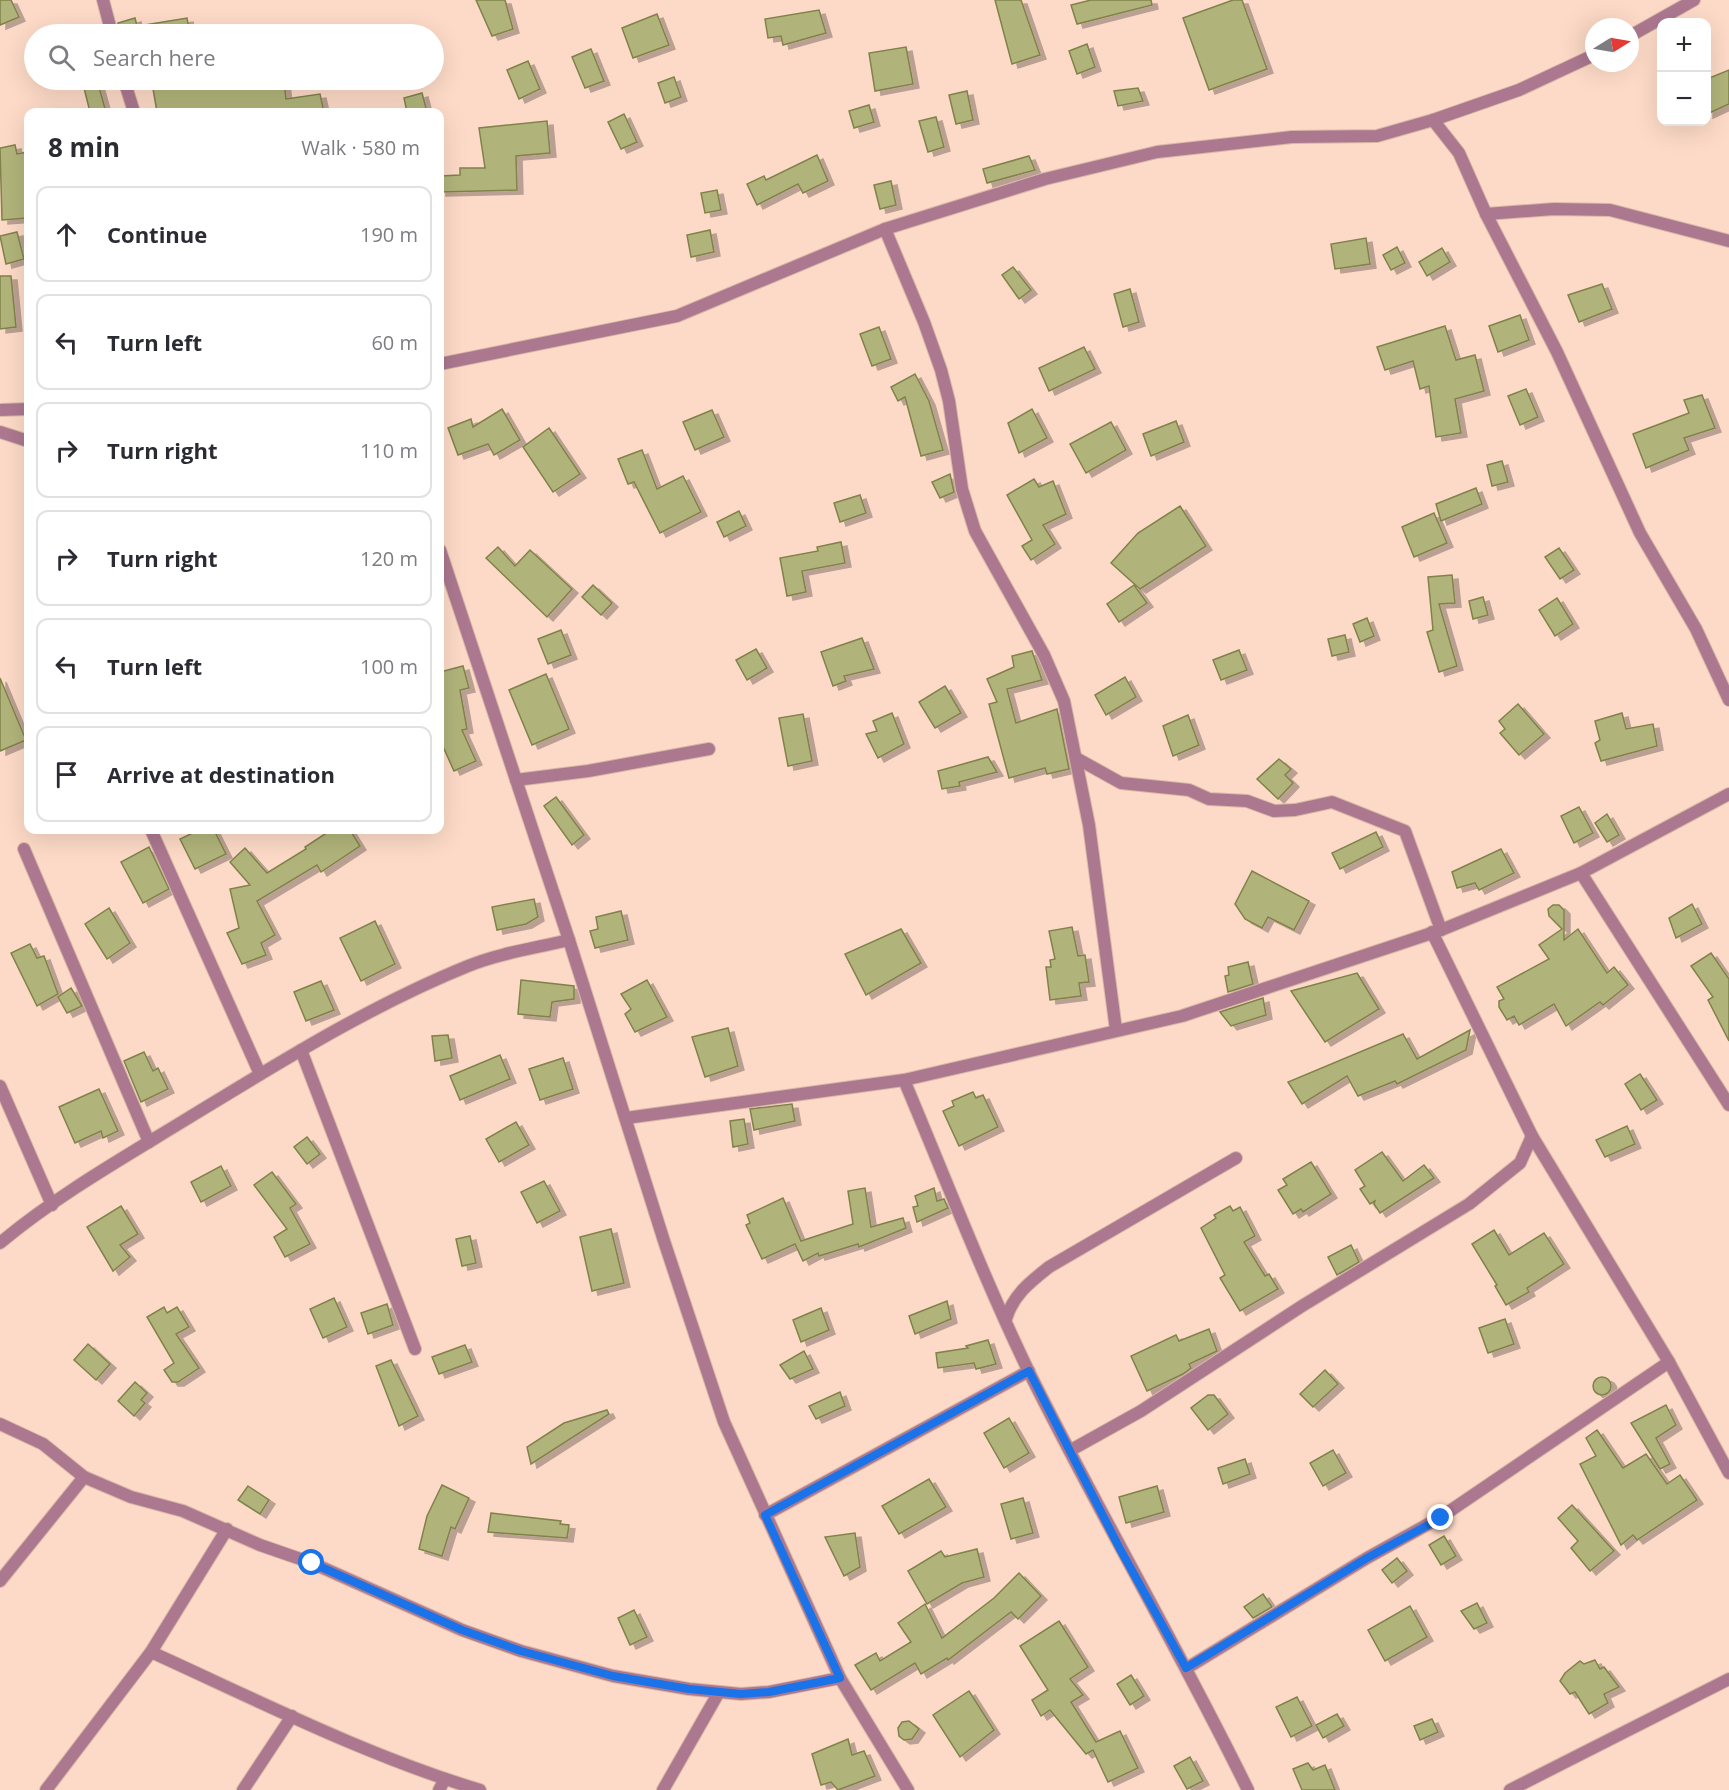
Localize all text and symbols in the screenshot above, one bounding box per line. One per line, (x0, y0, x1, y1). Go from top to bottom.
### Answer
north arrow (1585, 18, 1639, 72)
map controls (1657, 18, 1711, 126)
button: + (1657, 18, 1711, 72)
search box (24, 24, 444, 90)
icon: search (45, 41, 78, 74)
text: Search here (93, 42, 216, 72)
button: − (1657, 72, 1711, 126)
text: 8 min (48, 129, 120, 165)
text: Walk · 580 m (301, 134, 420, 161)
icon: ahead (50, 218, 83, 251)
text: Continue (107, 219, 207, 249)
text: 190 m (360, 221, 418, 248)
icon: left (50, 326, 83, 359)
text: Turn left (107, 327, 202, 357)
text: 60 m (371, 329, 418, 356)
icon: right (50, 434, 83, 467)
text: Turn right (107, 435, 218, 465)
text: 110 m (360, 437, 418, 464)
icon: right (50, 542, 83, 575)
text: Turn right (107, 543, 218, 573)
text: 120 m (360, 545, 418, 572)
icon: left (50, 650, 83, 683)
text: Turn left (107, 651, 202, 681)
text: 100 m (360, 653, 418, 680)
icon: arrive (50, 758, 83, 791)
text: Arrive at destination (107, 759, 335, 789)
route end (1427, 1504, 1453, 1530)
route start (298, 1549, 324, 1575)

